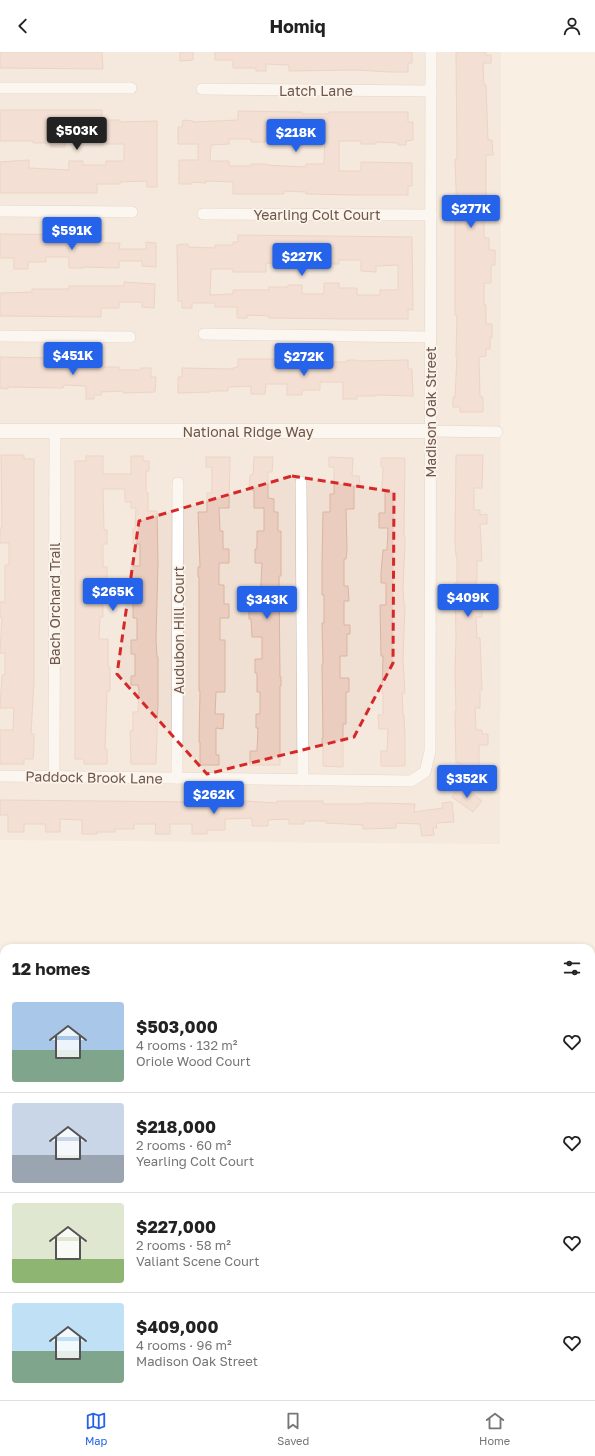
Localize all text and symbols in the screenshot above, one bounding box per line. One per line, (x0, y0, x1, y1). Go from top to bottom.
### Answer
icon: back (12, 15, 34, 37)
text: Homiq (269, 15, 326, 37)
icon: person (561, 15, 583, 37)
street label: Latch Lane (279, 82, 353, 99)
pin: $503K (49, 117, 105, 151)
pin: $218K (268, 119, 324, 153)
text: $503K (56, 122, 98, 138)
text: $218K (275, 124, 317, 140)
pin: $277K (443, 195, 499, 229)
text: $277K (451, 200, 491, 216)
street label: Yearling Colt Court (253, 206, 381, 223)
pin: $591K (44, 217, 100, 251)
text: $591K (51, 222, 93, 238)
pin: $227K (274, 243, 330, 277)
text: $227K (281, 248, 323, 264)
pin: $451K (45, 342, 101, 376)
pin: $272K (276, 343, 332, 377)
street label: Madison Oak Street (422, 346, 439, 478)
text: $451K (53, 347, 93, 363)
text: $272K (283, 348, 325, 364)
street label: National Ridge Way (182, 423, 314, 440)
street label: Bach Orchard Trail (46, 542, 63, 666)
street label: Audubon Hill Court (170, 566, 187, 694)
pin: $265K (85, 578, 141, 612)
text: $265K (92, 583, 134, 599)
pin: $409K (440, 584, 496, 618)
pin: $343K (239, 586, 295, 620)
text: $409K (447, 589, 489, 605)
text: $343K (246, 591, 288, 607)
pin: $352K (439, 765, 495, 799)
street label: Paddock Brook Lane (25, 767, 163, 787)
text: $352K (446, 770, 488, 786)
pin: $262K (186, 781, 242, 815)
text: $262K (193, 786, 235, 802)
icon: filters (561, 957, 583, 979)
text: 12 homes (12, 958, 90, 979)
text: $503,000 (136, 1016, 218, 1037)
icon: home (44, 1018, 92, 1066)
icon: heart (561, 1031, 583, 1053)
text: 4 rooms · 132 m² (136, 1037, 237, 1053)
text: Oriole Wood Court (136, 1053, 251, 1069)
text: $218,000 (136, 1116, 216, 1137)
icon: home (44, 1119, 92, 1167)
icon: heart (561, 1132, 583, 1154)
text: 2 rooms · 60 m² (136, 1137, 232, 1153)
text: Yearling Colt Court (136, 1153, 254, 1169)
text: $227,000 (136, 1216, 216, 1237)
icon: home (44, 1219, 92, 1267)
icon: heart (561, 1232, 583, 1254)
text: 2 rooms · 58 m² (136, 1237, 231, 1253)
text: Valiant Scene Court (136, 1253, 259, 1269)
text: $409,000 (136, 1316, 218, 1337)
icon: home (44, 1319, 92, 1367)
icon: heart (561, 1332, 583, 1354)
text: 4 rooms · 96 m² (136, 1337, 232, 1353)
text: Madison Oak Street (136, 1353, 258, 1369)
tab: Map (85, 1410, 107, 1447)
tab: Saved (277, 1410, 309, 1447)
tab: Home (479, 1410, 510, 1447)

